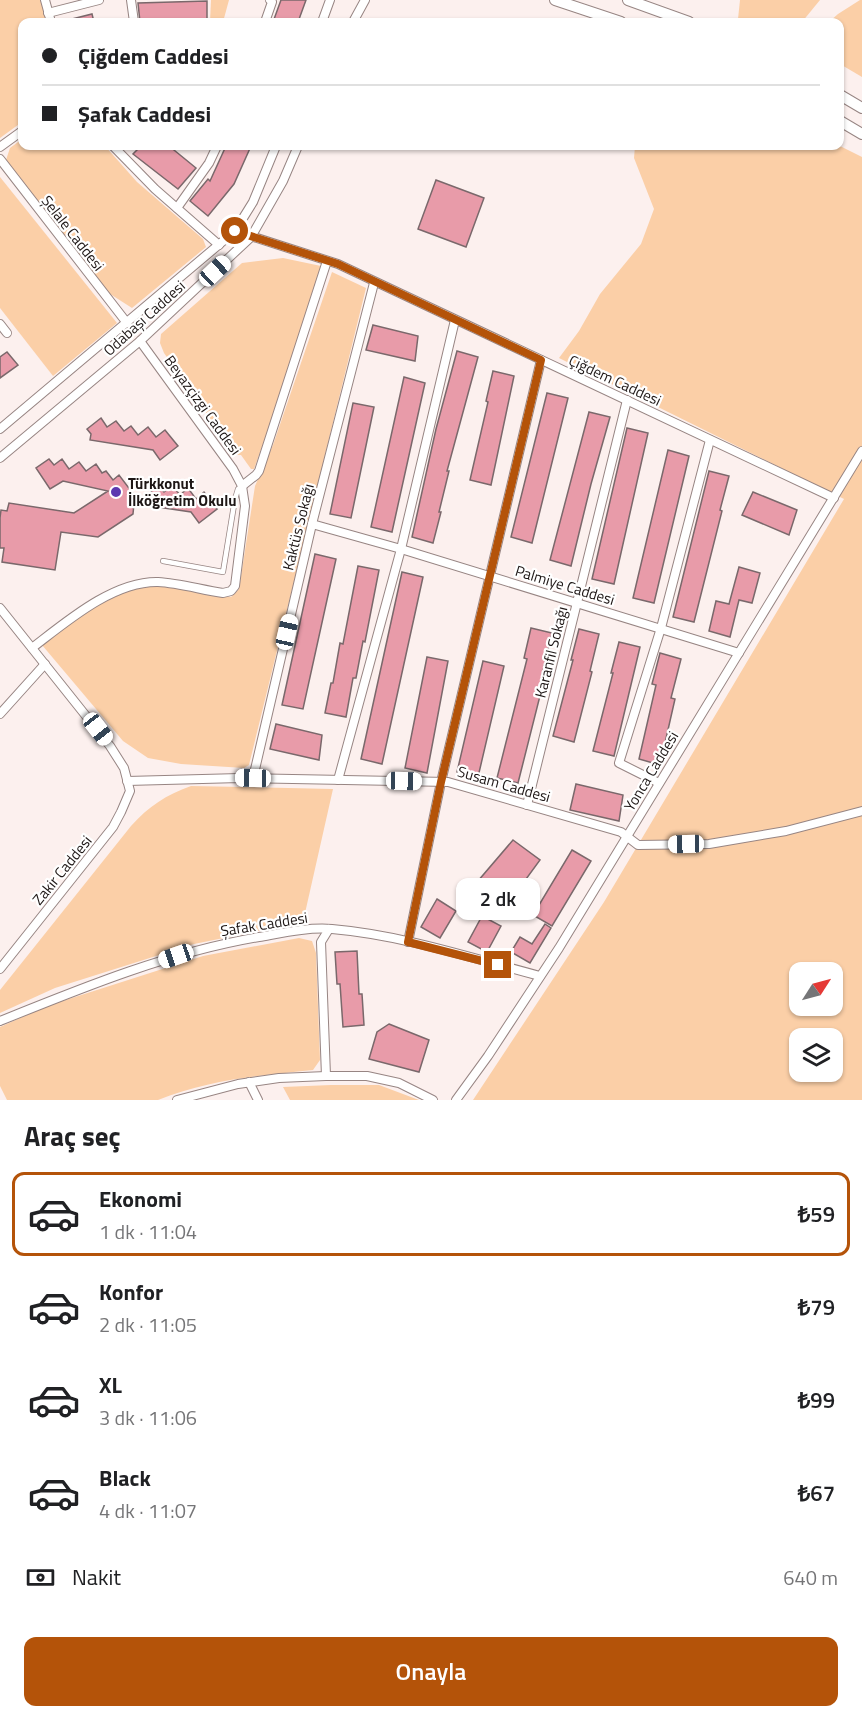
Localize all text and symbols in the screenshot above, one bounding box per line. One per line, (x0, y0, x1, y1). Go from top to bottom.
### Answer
text: Çiğdem Caddesi (78, 39, 229, 73)
text: Şafak Caddesi (78, 97, 211, 131)
street label: Şelale Caddesi (36, 190, 110, 276)
route start (221, 217, 248, 244)
car (196, 252, 234, 290)
street label: Odabaşı Caddesi (98, 275, 190, 361)
street label: Çiğdem Caddesi (565, 348, 665, 412)
street label: Beyazçizgi Caddesi (159, 350, 247, 460)
place label: Türkkonut İlköğretim Okulu (128, 472, 237, 512)
street label: Kaktüs Sokağı (276, 481, 320, 573)
marker: Türkkonut İlköğretim Okulu (109, 485, 123, 499)
street label: Palmiye Caddesi (512, 559, 618, 611)
street label: Karanfil Sokağı (529, 604, 573, 700)
car (274, 612, 300, 652)
car (80, 709, 116, 749)
street label: Yonca Caddesi (618, 727, 684, 815)
street label: Susam Caddesi (455, 760, 553, 808)
car (235, 769, 271, 787)
car (386, 772, 422, 790)
street label: Zakir Caddesi (27, 830, 97, 910)
car (668, 835, 704, 853)
callout: 2 dk (456, 878, 540, 920)
text: 2 dk (480, 883, 516, 914)
street label: Şafak Caddesi (219, 906, 309, 942)
car (156, 942, 196, 970)
route end (484, 951, 511, 978)
north arrow (789, 962, 843, 1016)
map controls (789, 962, 843, 1082)
button: layers (789, 1028, 843, 1082)
text: Araç seç (24, 1115, 121, 1156)
text: Ekonomi (99, 1182, 182, 1216)
icon: car (27, 1187, 81, 1241)
text: ₺59 (798, 1197, 835, 1231)
text: 1 dk · 11:04 (99, 1216, 197, 1247)
text: Konfor (99, 1275, 163, 1309)
icon: car (27, 1280, 81, 1334)
text: ₺79 (798, 1290, 835, 1324)
text: 2 dk · 11:05 (99, 1309, 197, 1340)
text: XL (99, 1368, 122, 1402)
icon: car (27, 1373, 81, 1427)
text: ₺99 (798, 1383, 835, 1417)
text: 3 dk · 11:06 (99, 1402, 197, 1433)
text: Black (99, 1461, 151, 1495)
icon: car (27, 1466, 81, 1520)
text: ₺67 (798, 1476, 835, 1510)
text: 4 dk · 11:07 (99, 1495, 197, 1526)
text: Nakit (72, 1560, 121, 1594)
icon: cash (24, 1561, 57, 1594)
text: 640 m (783, 1562, 838, 1593)
button: Onayla (24, 1637, 838, 1706)

